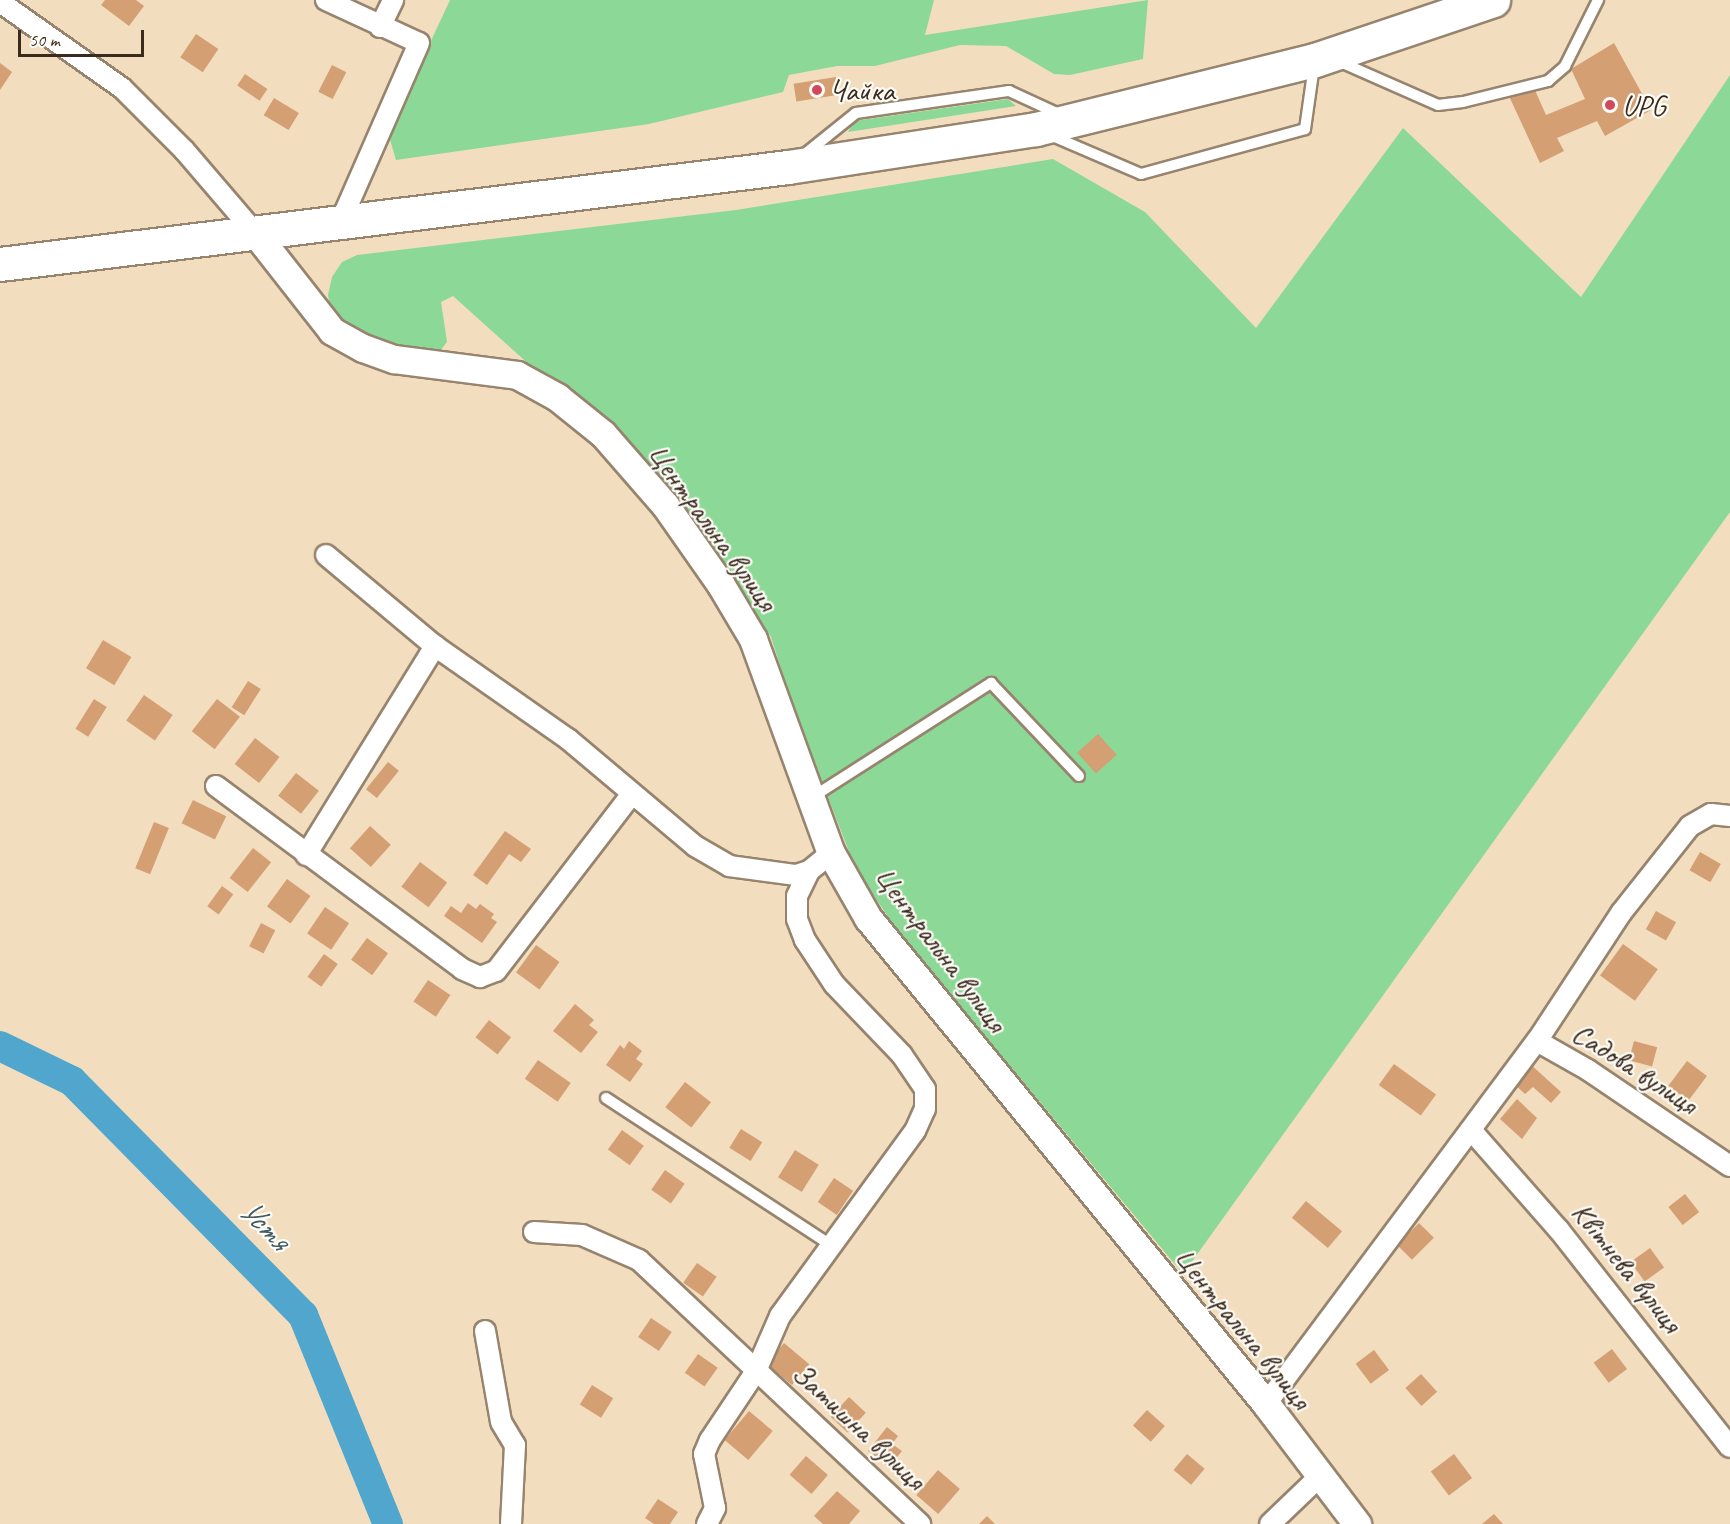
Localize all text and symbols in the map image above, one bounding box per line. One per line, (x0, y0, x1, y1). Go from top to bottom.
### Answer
scale bar (21, 18, 147, 56)
text: 50 m (29, 29, 60, 51)
place label: Чайка (829, 72, 895, 108)
marker: Чайка (810, 83, 824, 97)
place label: UPG (1622, 87, 1665, 123)
marker: UPG (1603, 98, 1617, 112)
street label: Центральна вулиця (640, 437, 786, 617)
street label: Центральна вулиця (867, 859, 1015, 1039)
street label: Садова вулиця (1566, 1015, 1704, 1121)
water label: Устя (230, 1191, 298, 1259)
street label: Квітнева вулиця (1563, 1194, 1691, 1340)
street label: Центральна вулиця (1167, 1240, 1319, 1416)
street label: Затишна вулиця (785, 1355, 933, 1497)

